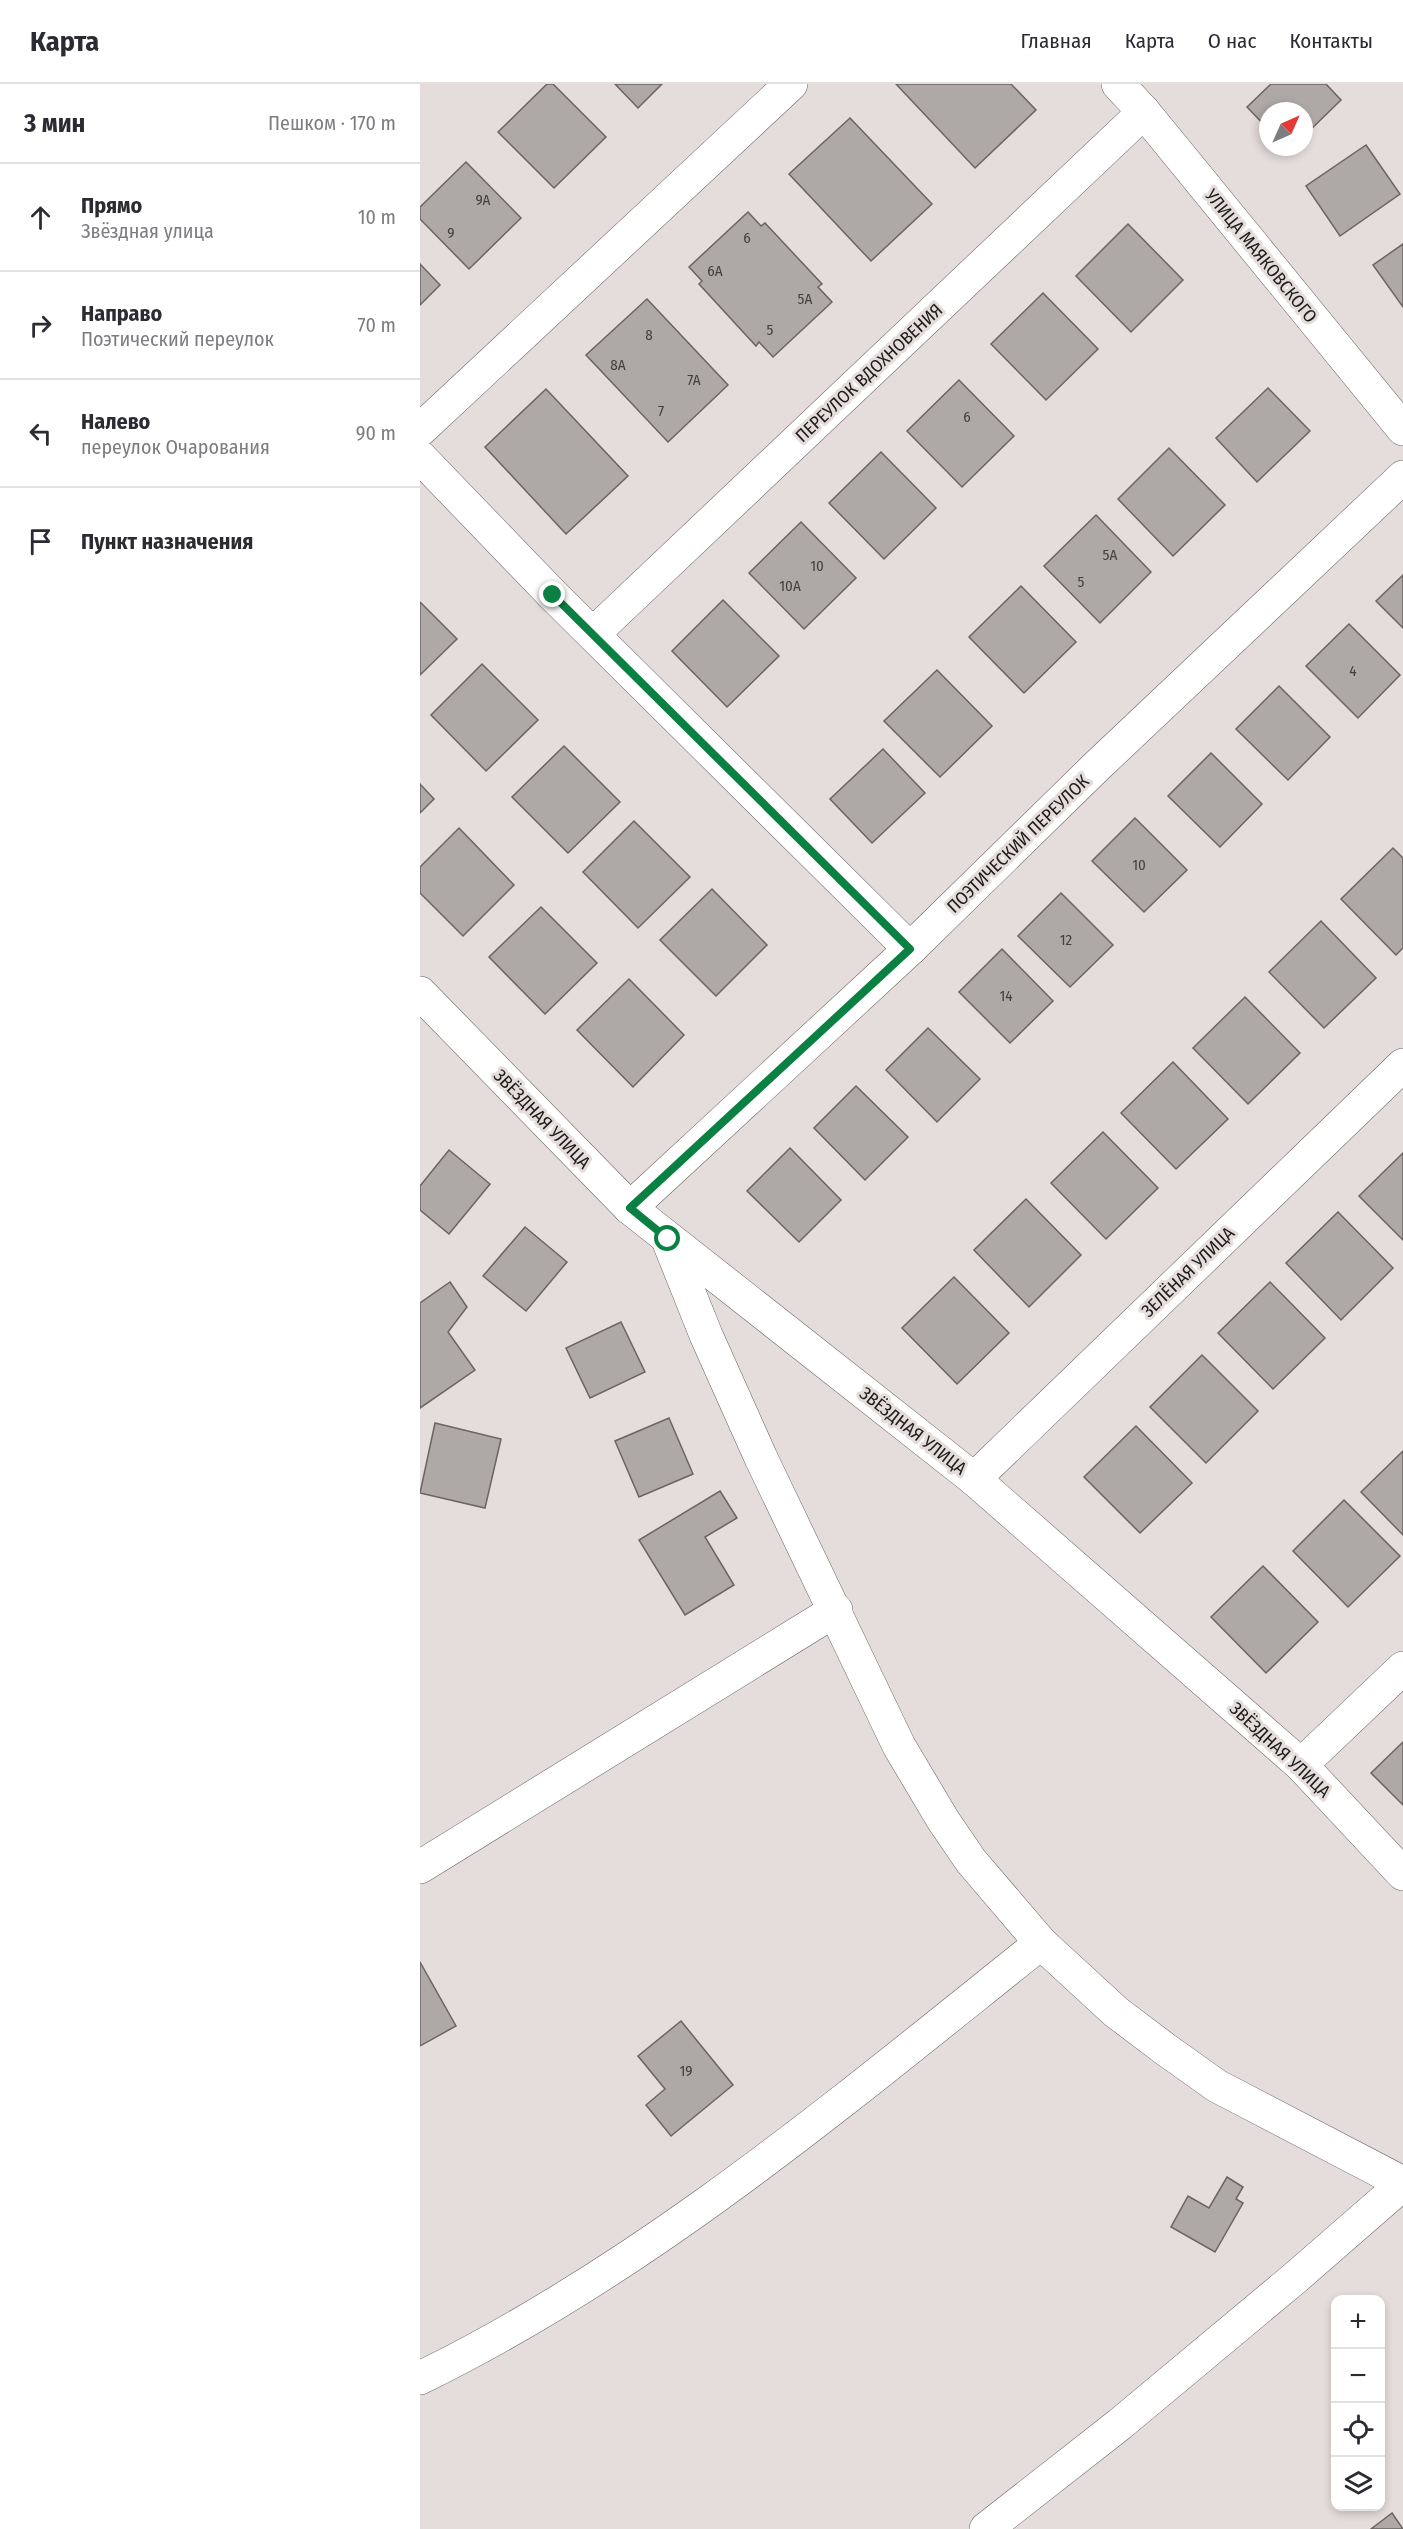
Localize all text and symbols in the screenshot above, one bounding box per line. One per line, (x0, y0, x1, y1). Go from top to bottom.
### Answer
text: Карта (30, 25, 99, 58)
text: Главная (1021, 28, 1092, 54)
text: Карта (1125, 28, 1175, 54)
text: О нас (1208, 28, 1256, 54)
text: Контакты (1289, 28, 1373, 54)
north arrow (1259, 102, 1313, 156)
text: 3 мин (24, 108, 85, 139)
text: Пешком · 170 m (268, 111, 396, 135)
street label: УЛИЦА МАЯКОВСКОГО (1200, 184, 1322, 327)
house number: 9А (475, 191, 491, 209)
text: Прямо (81, 192, 142, 219)
icon: ahead (24, 201, 57, 234)
text: 10 m (358, 205, 396, 229)
text: Звёздная улица (81, 219, 214, 243)
house number: 9 (447, 224, 455, 242)
house number: 6 (743, 229, 751, 247)
house number: 6А (707, 262, 723, 280)
house number: 5А (798, 290, 812, 308)
street label: ПЕРЕУЛОК ВДОХНОВЕНИЯ (791, 299, 947, 447)
text: Направо (81, 300, 162, 327)
icon: right (24, 309, 57, 342)
text: 70 m (358, 313, 396, 337)
house number: 5 (767, 321, 774, 339)
house number: 8 (645, 326, 653, 344)
text: Поэтический переулок (81, 327, 274, 351)
house number: 8А (610, 356, 626, 374)
house number: 7А (687, 371, 701, 389)
house number: 7 (658, 402, 664, 420)
text: Налево (81, 408, 150, 435)
house number: 6 (963, 408, 971, 426)
icon: left (24, 417, 57, 450)
text: 90 m (356, 421, 396, 445)
text: переулок Очарования (81, 435, 270, 459)
icon: arrive (24, 525, 57, 558)
text: Пункт назначения (81, 528, 253, 555)
house number: 5А (1103, 546, 1117, 564)
house number: 10 (810, 557, 824, 575)
house number: 5 (1078, 573, 1085, 591)
house number: 10А (779, 577, 801, 595)
route end (539, 581, 565, 607)
house number: 4 (1349, 662, 1357, 680)
street label: ПОЭТИЧЕСКИЙ ПЕРЕУЛОК (942, 770, 1094, 918)
house number: 10 (1132, 856, 1146, 874)
house number: 12 (1060, 931, 1073, 949)
house number: 14 (999, 987, 1013, 1005)
street label: ЗВЁЗДНАЯ УЛИЦА (489, 1065, 595, 1174)
street label: ЗЕЛЁНАЯ УЛИЦА (1137, 1222, 1239, 1322)
route start (654, 1225, 680, 1251)
street label: ЗВЁЗДНАЯ УЛИЦА (855, 1382, 971, 1480)
street label: ЗВЁЗДНАЯ УЛИЦА (1225, 1698, 1335, 1803)
house number: 19 (679, 2062, 693, 2080)
map controls (1331, 2295, 1385, 2511)
button: + (1331, 2295, 1385, 2349)
button: − (1331, 2349, 1385, 2403)
button: locate (1331, 2403, 1385, 2457)
button: layers (1331, 2457, 1385, 2511)

